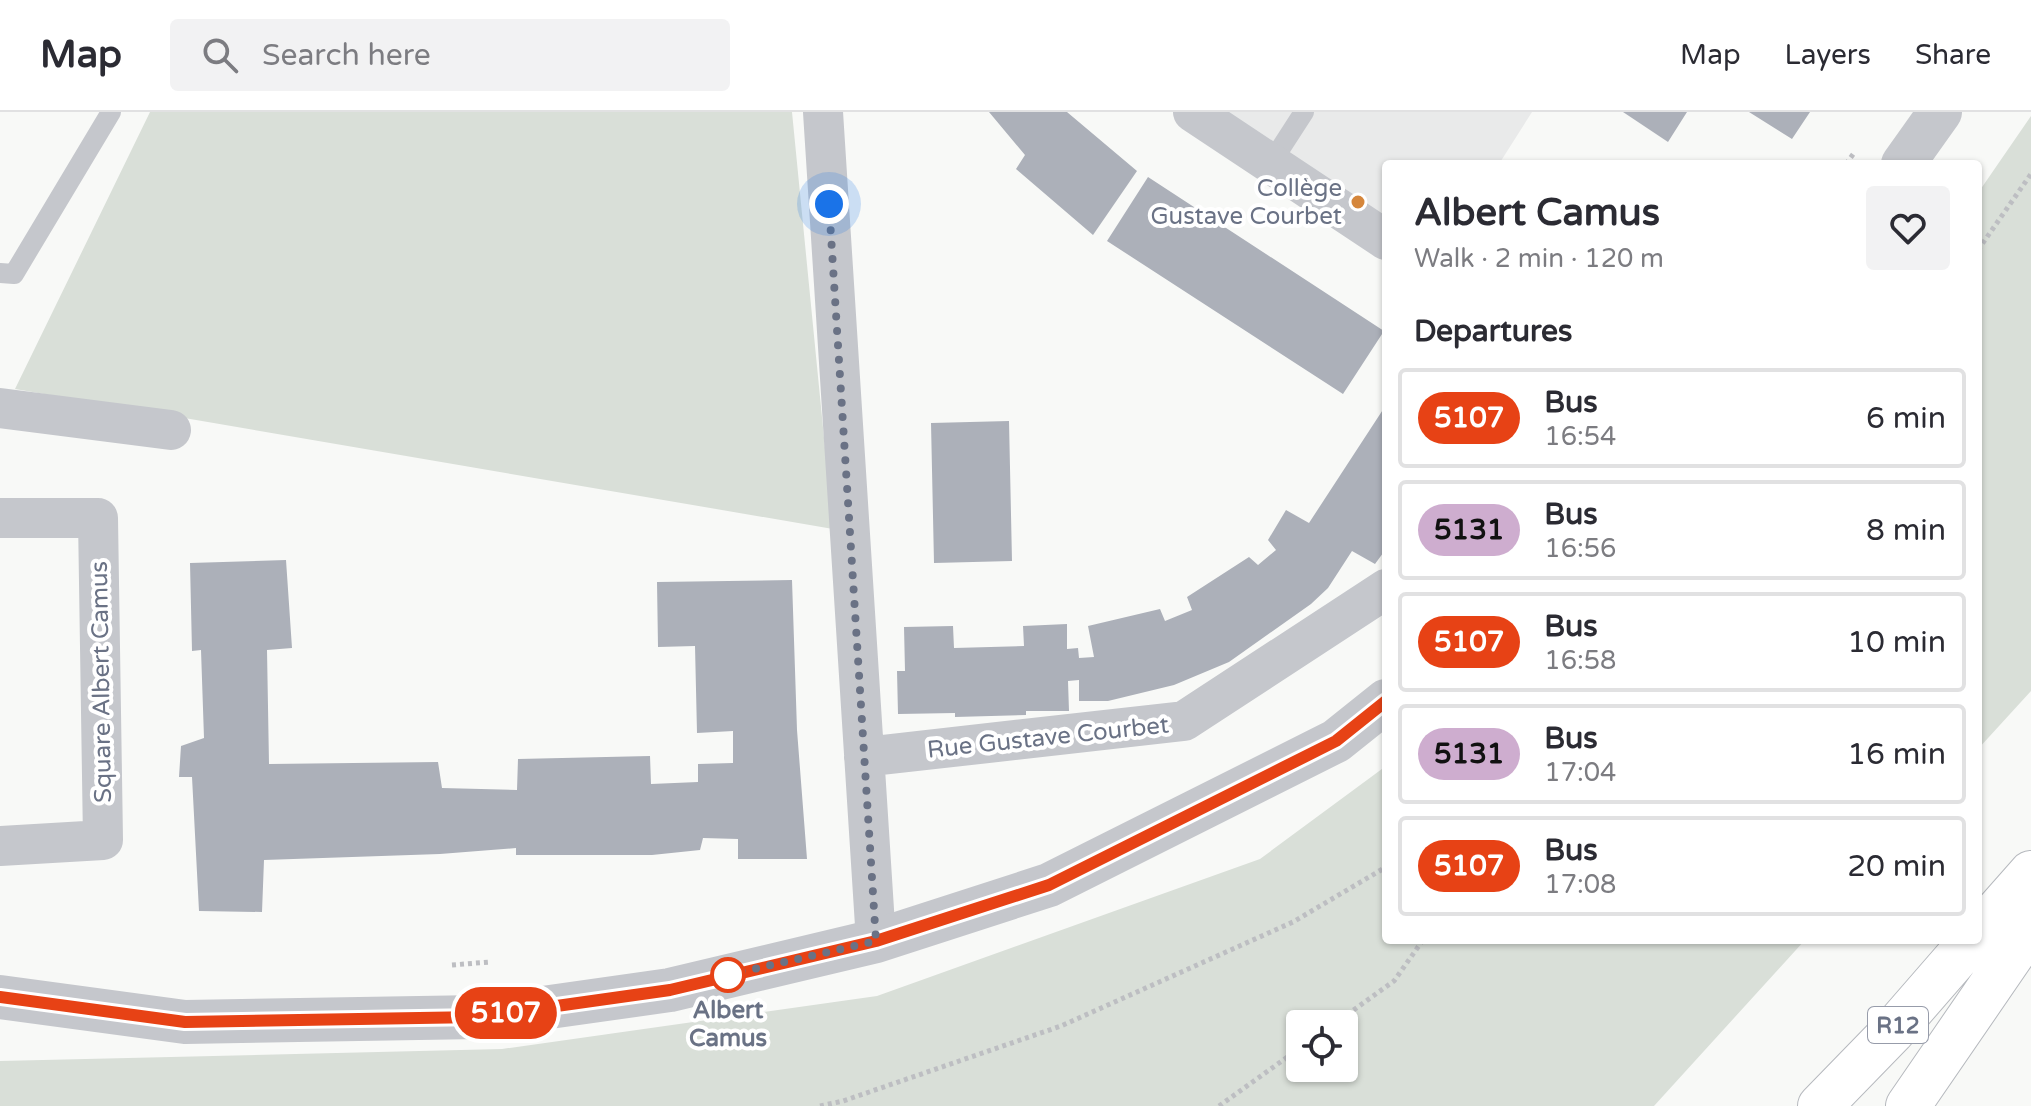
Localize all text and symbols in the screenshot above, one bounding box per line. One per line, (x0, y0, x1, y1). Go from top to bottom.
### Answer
search box (170, 19, 730, 91)
text: Map (40, 32, 122, 78)
icon: search (198, 33, 242, 77)
text: Search here (262, 37, 431, 74)
text: Map (1680, 38, 1741, 72)
text: Layers (1785, 38, 1871, 72)
text: Share (1915, 38, 1991, 72)
place label: Collège Gustave Courbet (1150, 174, 1342, 231)
your location (809, 184, 849, 224)
button: heart (1866, 186, 1950, 270)
text: Albert Camus (1414, 190, 1660, 236)
marker: Collège Gustave Courbet (1349, 193, 1367, 211)
text: Walk · 2 min · 120 m (1414, 243, 1664, 274)
text: Departures (1414, 313, 1572, 350)
text: Bus (1544, 384, 1598, 421)
text: 6 min (1866, 400, 1946, 437)
text: 5107 (1434, 401, 1504, 435)
text: 16:54 (1544, 421, 1616, 452)
text: Bus (1544, 496, 1598, 533)
text: 8 min (1866, 512, 1946, 549)
text: 5131 (1434, 513, 1504, 547)
text: 16:56 (1544, 533, 1616, 564)
street label: Square Albert Camus (85, 561, 118, 803)
text: Bus (1544, 608, 1598, 645)
text: 10 min (1847, 624, 1946, 661)
text: 5107 (1434, 625, 1504, 659)
text: 16:58 (1544, 645, 1616, 676)
street label: Rue Gustave Courbet (926, 710, 1170, 765)
text: Bus (1544, 720, 1598, 757)
text: 16 min (1847, 736, 1946, 773)
text: 5131 (1434, 737, 1504, 771)
text: 17:04 (1544, 757, 1616, 788)
text: Bus (1544, 832, 1598, 869)
text: 20 min (1847, 848, 1946, 885)
text: 5107 (1434, 849, 1504, 883)
text: 17:08 (1544, 869, 1616, 900)
marker: Albert Camus (711, 958, 745, 992)
line badge: 5107 (450, 987, 562, 1039)
text: 5107 (471, 996, 541, 1030)
place label: Albert Camus (689, 996, 767, 1053)
road number: R12 (1868, 1007, 1928, 1043)
map controls (1286, 1010, 1358, 1082)
button: locate (1286, 1010, 1358, 1082)

